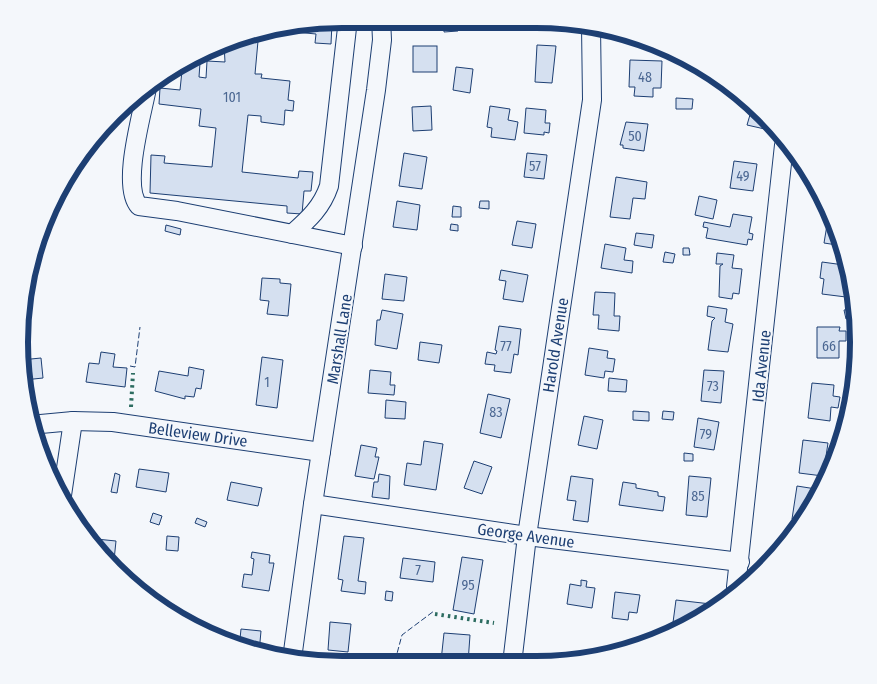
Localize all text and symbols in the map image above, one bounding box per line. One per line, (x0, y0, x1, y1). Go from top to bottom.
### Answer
house number: 48 (638, 69, 652, 86)
house number: 101 (223, 89, 241, 106)
house number: 50 (628, 128, 642, 145)
house number: 57 (529, 158, 541, 175)
house number: 49 (736, 168, 750, 185)
street label: Marshall Lane (323, 293, 356, 385)
street label: Harold Avenue (539, 296, 572, 394)
street label: Ida Avenue (748, 329, 775, 403)
house number: 77 (500, 338, 512, 355)
house number: 66 (822, 338, 836, 355)
house number: 1 (264, 374, 270, 391)
house number: 73 (707, 378, 719, 395)
house number: 83 (489, 404, 503, 421)
street label: Belleview Drive (147, 418, 249, 451)
house number: 79 (700, 426, 712, 443)
house number: 85 (691, 488, 705, 505)
street label: George Avenue (476, 519, 576, 552)
house number: 7 (415, 562, 421, 579)
house number: 95 (461, 577, 475, 594)

